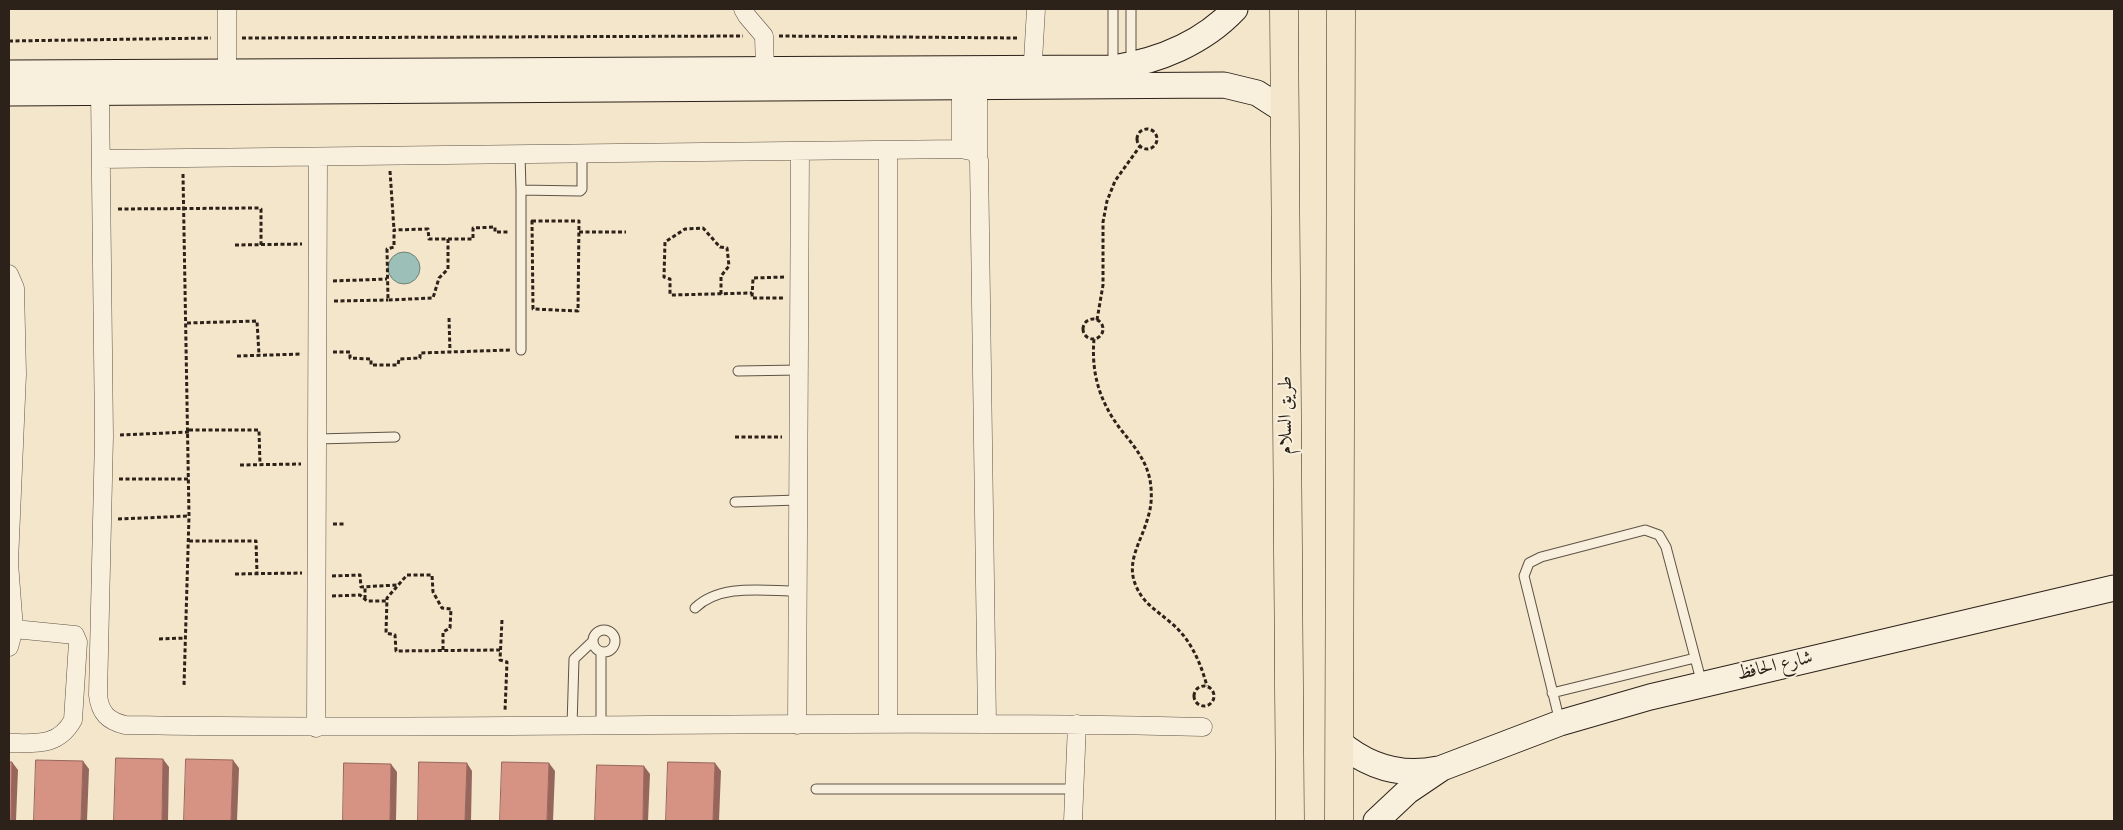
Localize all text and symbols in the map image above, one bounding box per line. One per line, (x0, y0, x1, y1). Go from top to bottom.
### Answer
street label: طريق السلام (1276, 376, 1298, 454)
street label: شارع الحافظ (1735, 647, 1815, 687)

